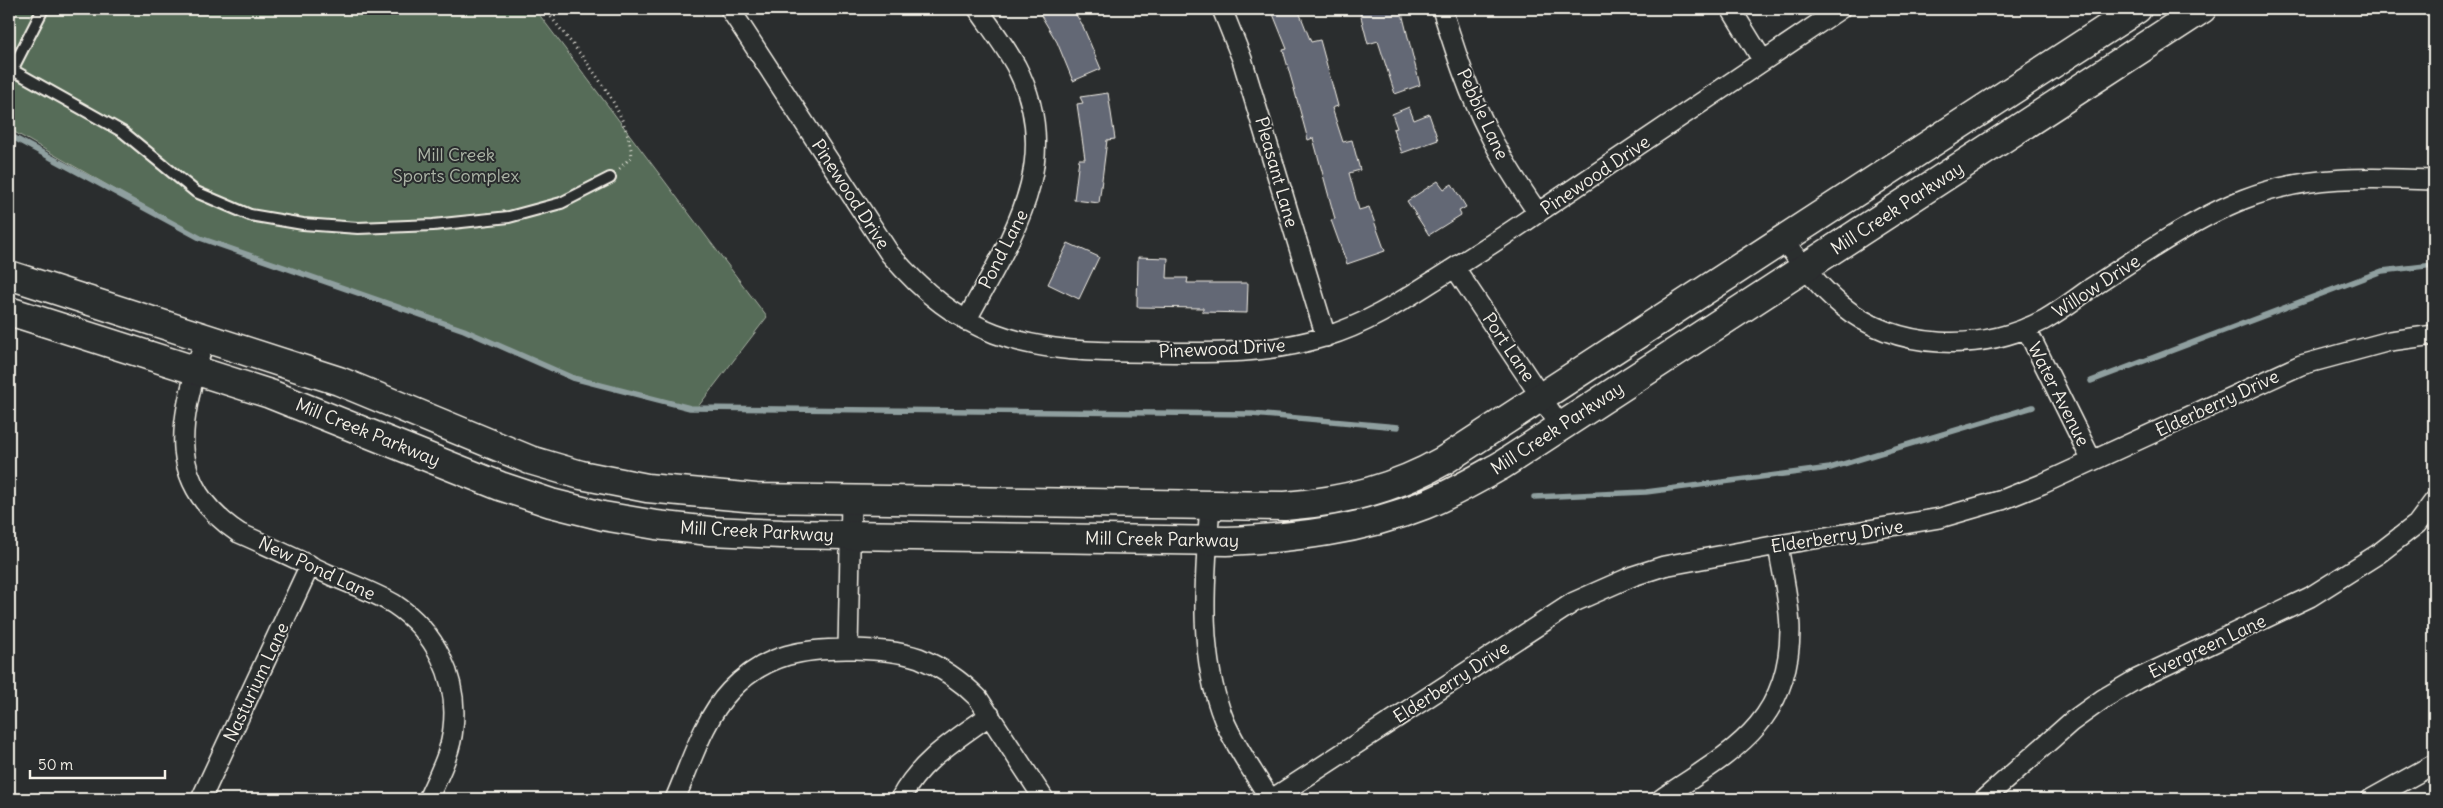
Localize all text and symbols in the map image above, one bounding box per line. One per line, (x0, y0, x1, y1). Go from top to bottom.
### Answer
street label: Pebble Lane (1452, 65, 1514, 163)
street label: Pleasant Lane (1250, 114, 1304, 230)
street label: Pinewood Drive (1536, 130, 1654, 220)
street label: Pinewood Drive (807, 135, 895, 253)
park label: Mill Creek Sports Complex (393, 143, 519, 187)
street label: Mill Creek Parkway (1826, 156, 1968, 260)
street label: Pond Lane (973, 206, 1033, 292)
street label: Willow Drive (2048, 249, 2144, 323)
street label: Port Lane (1478, 308, 1540, 386)
street label: Pinewood Drive (1158, 333, 1286, 363)
street label: Water Avenue (2023, 338, 2095, 450)
street label: Elderberry Drive (2152, 364, 2282, 442)
street label: Mill Creek Parkway (1486, 376, 1628, 480)
street label: Mill Creek Parkway (292, 392, 444, 472)
street label: Elderberry Drive (1769, 514, 1905, 558)
street label: Mill Creek Parkway (679, 515, 835, 547)
street label: Mill Creek Parkway (1085, 526, 1239, 552)
street label: New Pond Lane (255, 531, 379, 605)
street label: Evergreen Lane (2145, 609, 2269, 683)
street label: Nasturium Lane (218, 619, 294, 745)
street label: Elderberry Drive (1389, 636, 1513, 728)
scale bar (30, 748, 165, 780)
text: 50 m (38, 755, 73, 774)

